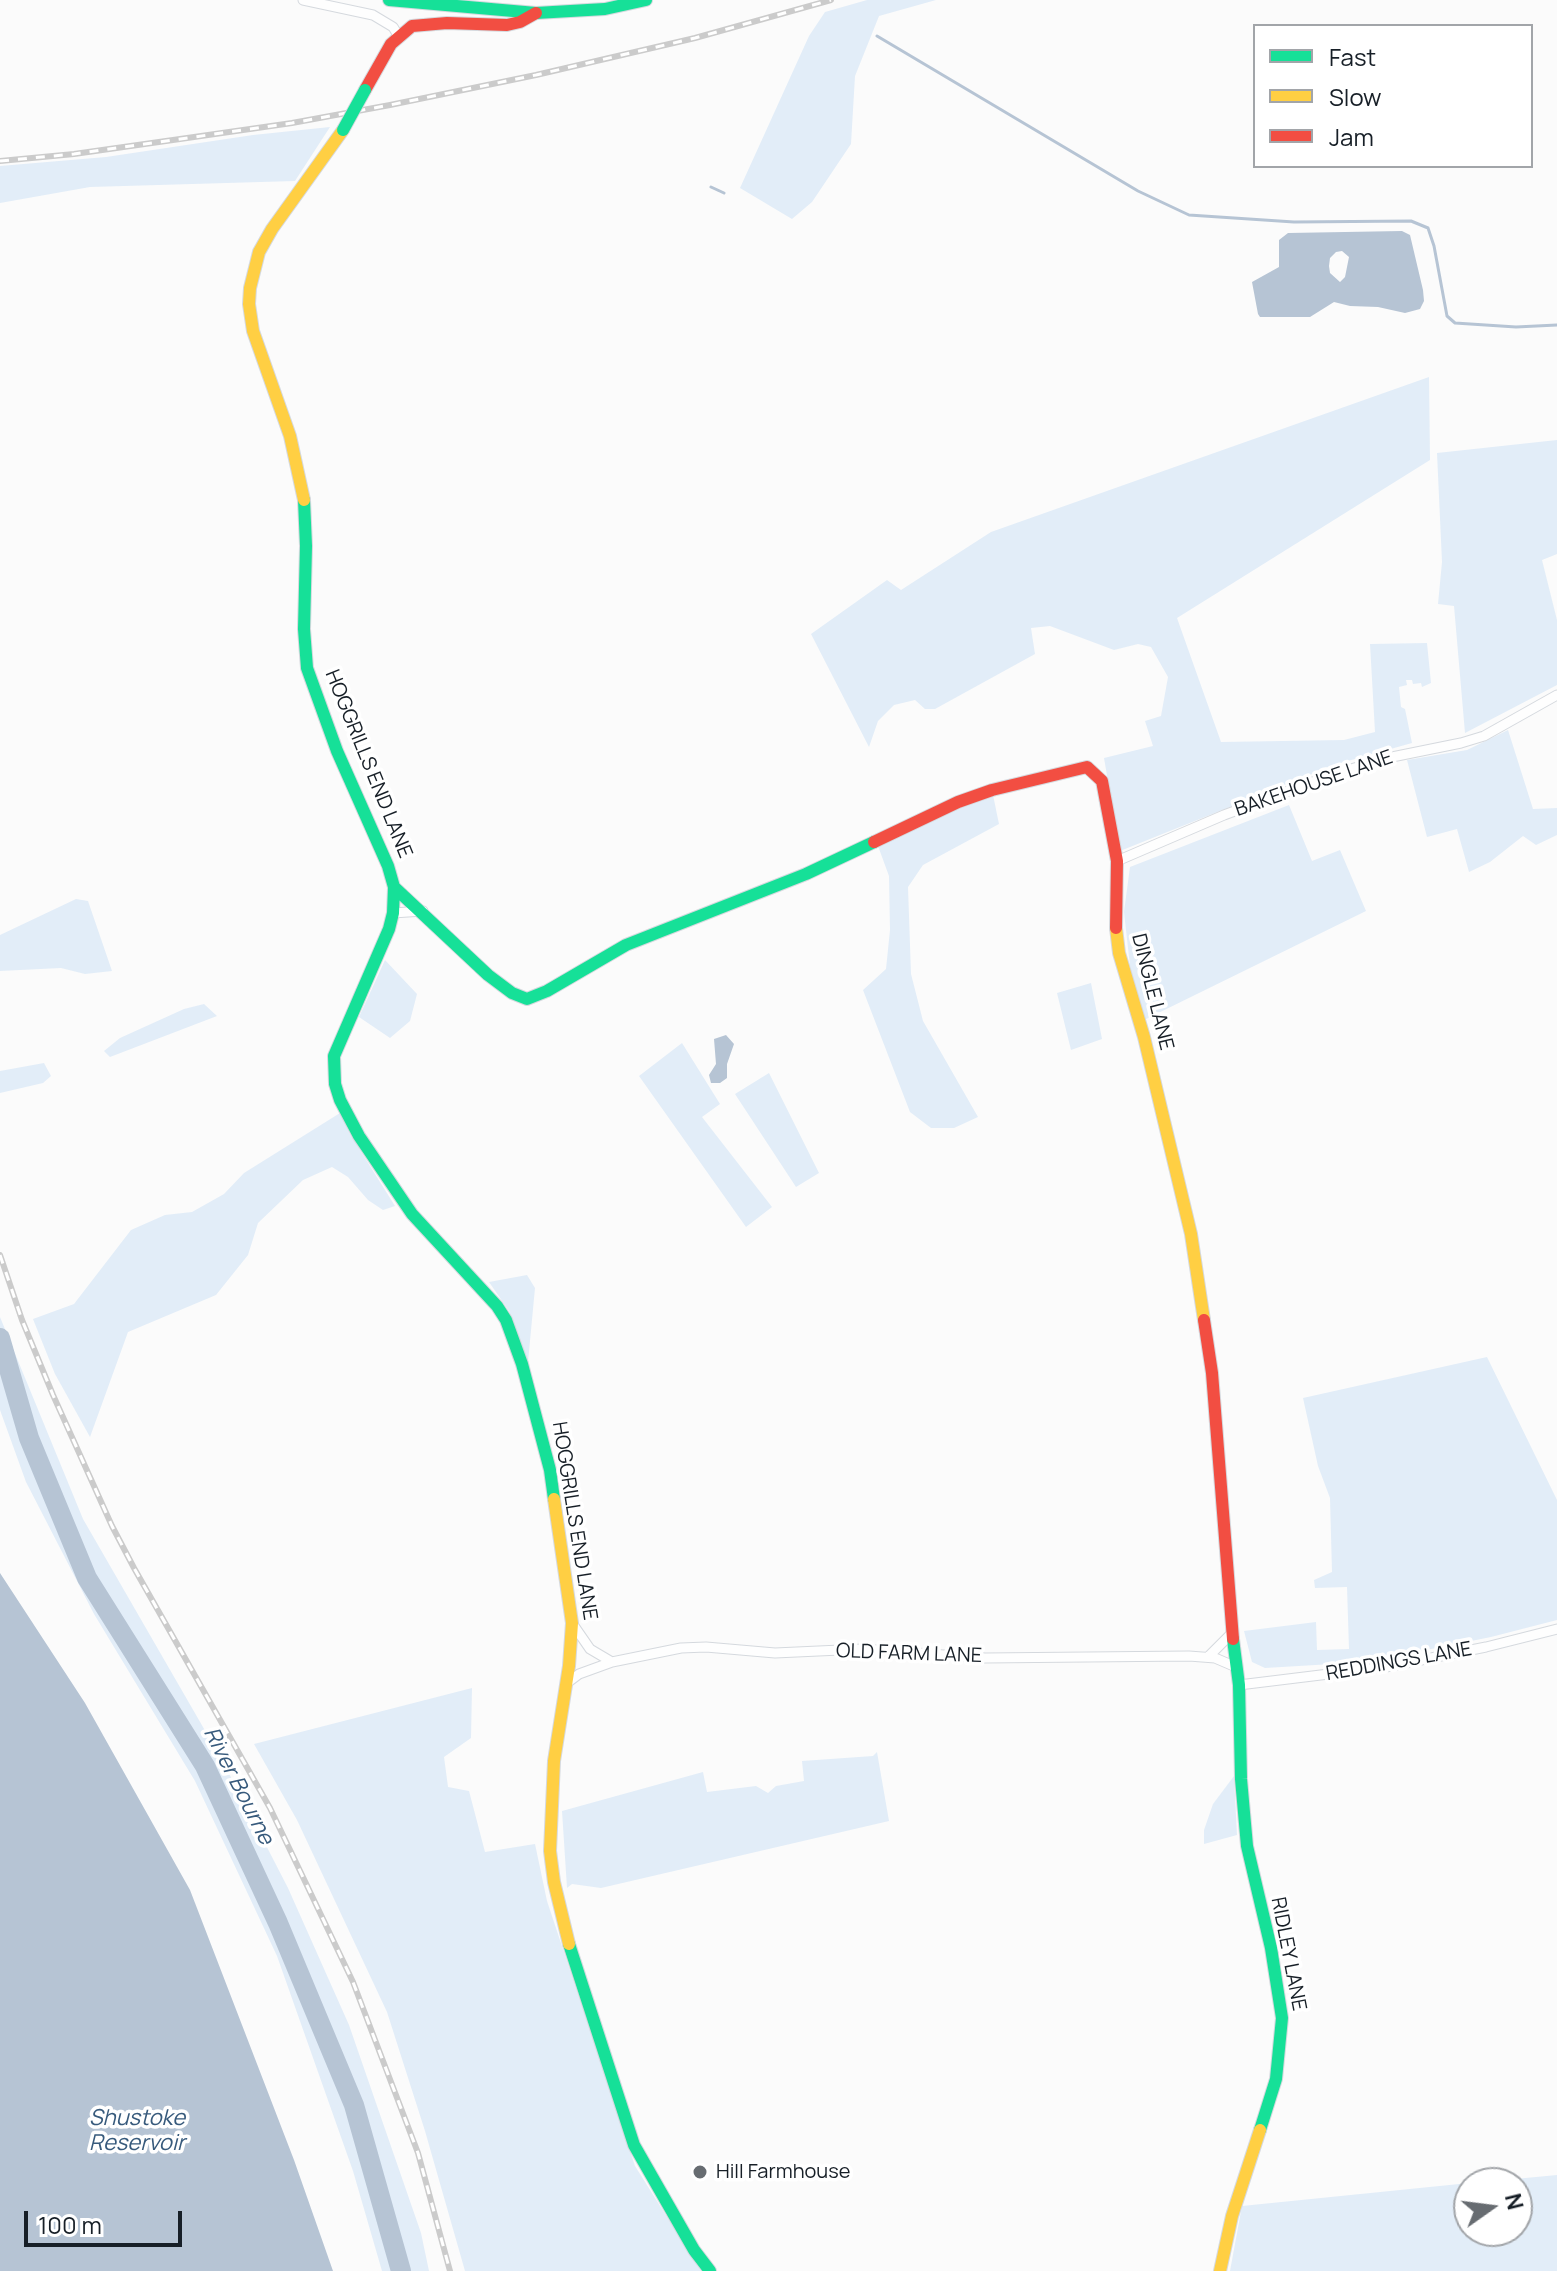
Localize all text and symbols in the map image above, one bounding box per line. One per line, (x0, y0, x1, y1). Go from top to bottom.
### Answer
legend (1253, 24, 1533, 168)
text: Fast (1329, 40, 1376, 73)
text: Slow (1329, 80, 1382, 113)
text: Jam (1329, 120, 1374, 153)
street label: HOGGRILLS END LANE (319, 666, 417, 862)
street label: BAKEHOUSE LANE (1232, 746, 1396, 822)
street label: DINGLE LANE (1126, 931, 1178, 1053)
street label: HOGGRILLS END LANE (546, 1420, 602, 1622)
street label: REDDINGS LANE (1324, 1637, 1474, 1687)
street label: OLD FARM LANE (836, 1639, 982, 1669)
water label: River Bourne (197, 1723, 279, 1849)
street label: RIDLEY LANE (1265, 1895, 1311, 2013)
water label: Shustoke Reservoir (89, 2106, 185, 2158)
place label: Hill Farmhouse (716, 2160, 850, 2184)
marker: Hill Farmhouse (691, 2163, 709, 2181)
north arrow (1453, 2167, 1533, 2247)
text: N (1498, 2190, 1531, 2213)
scale bar (28, 2195, 186, 2245)
text: 100 m (38, 2208, 102, 2241)

